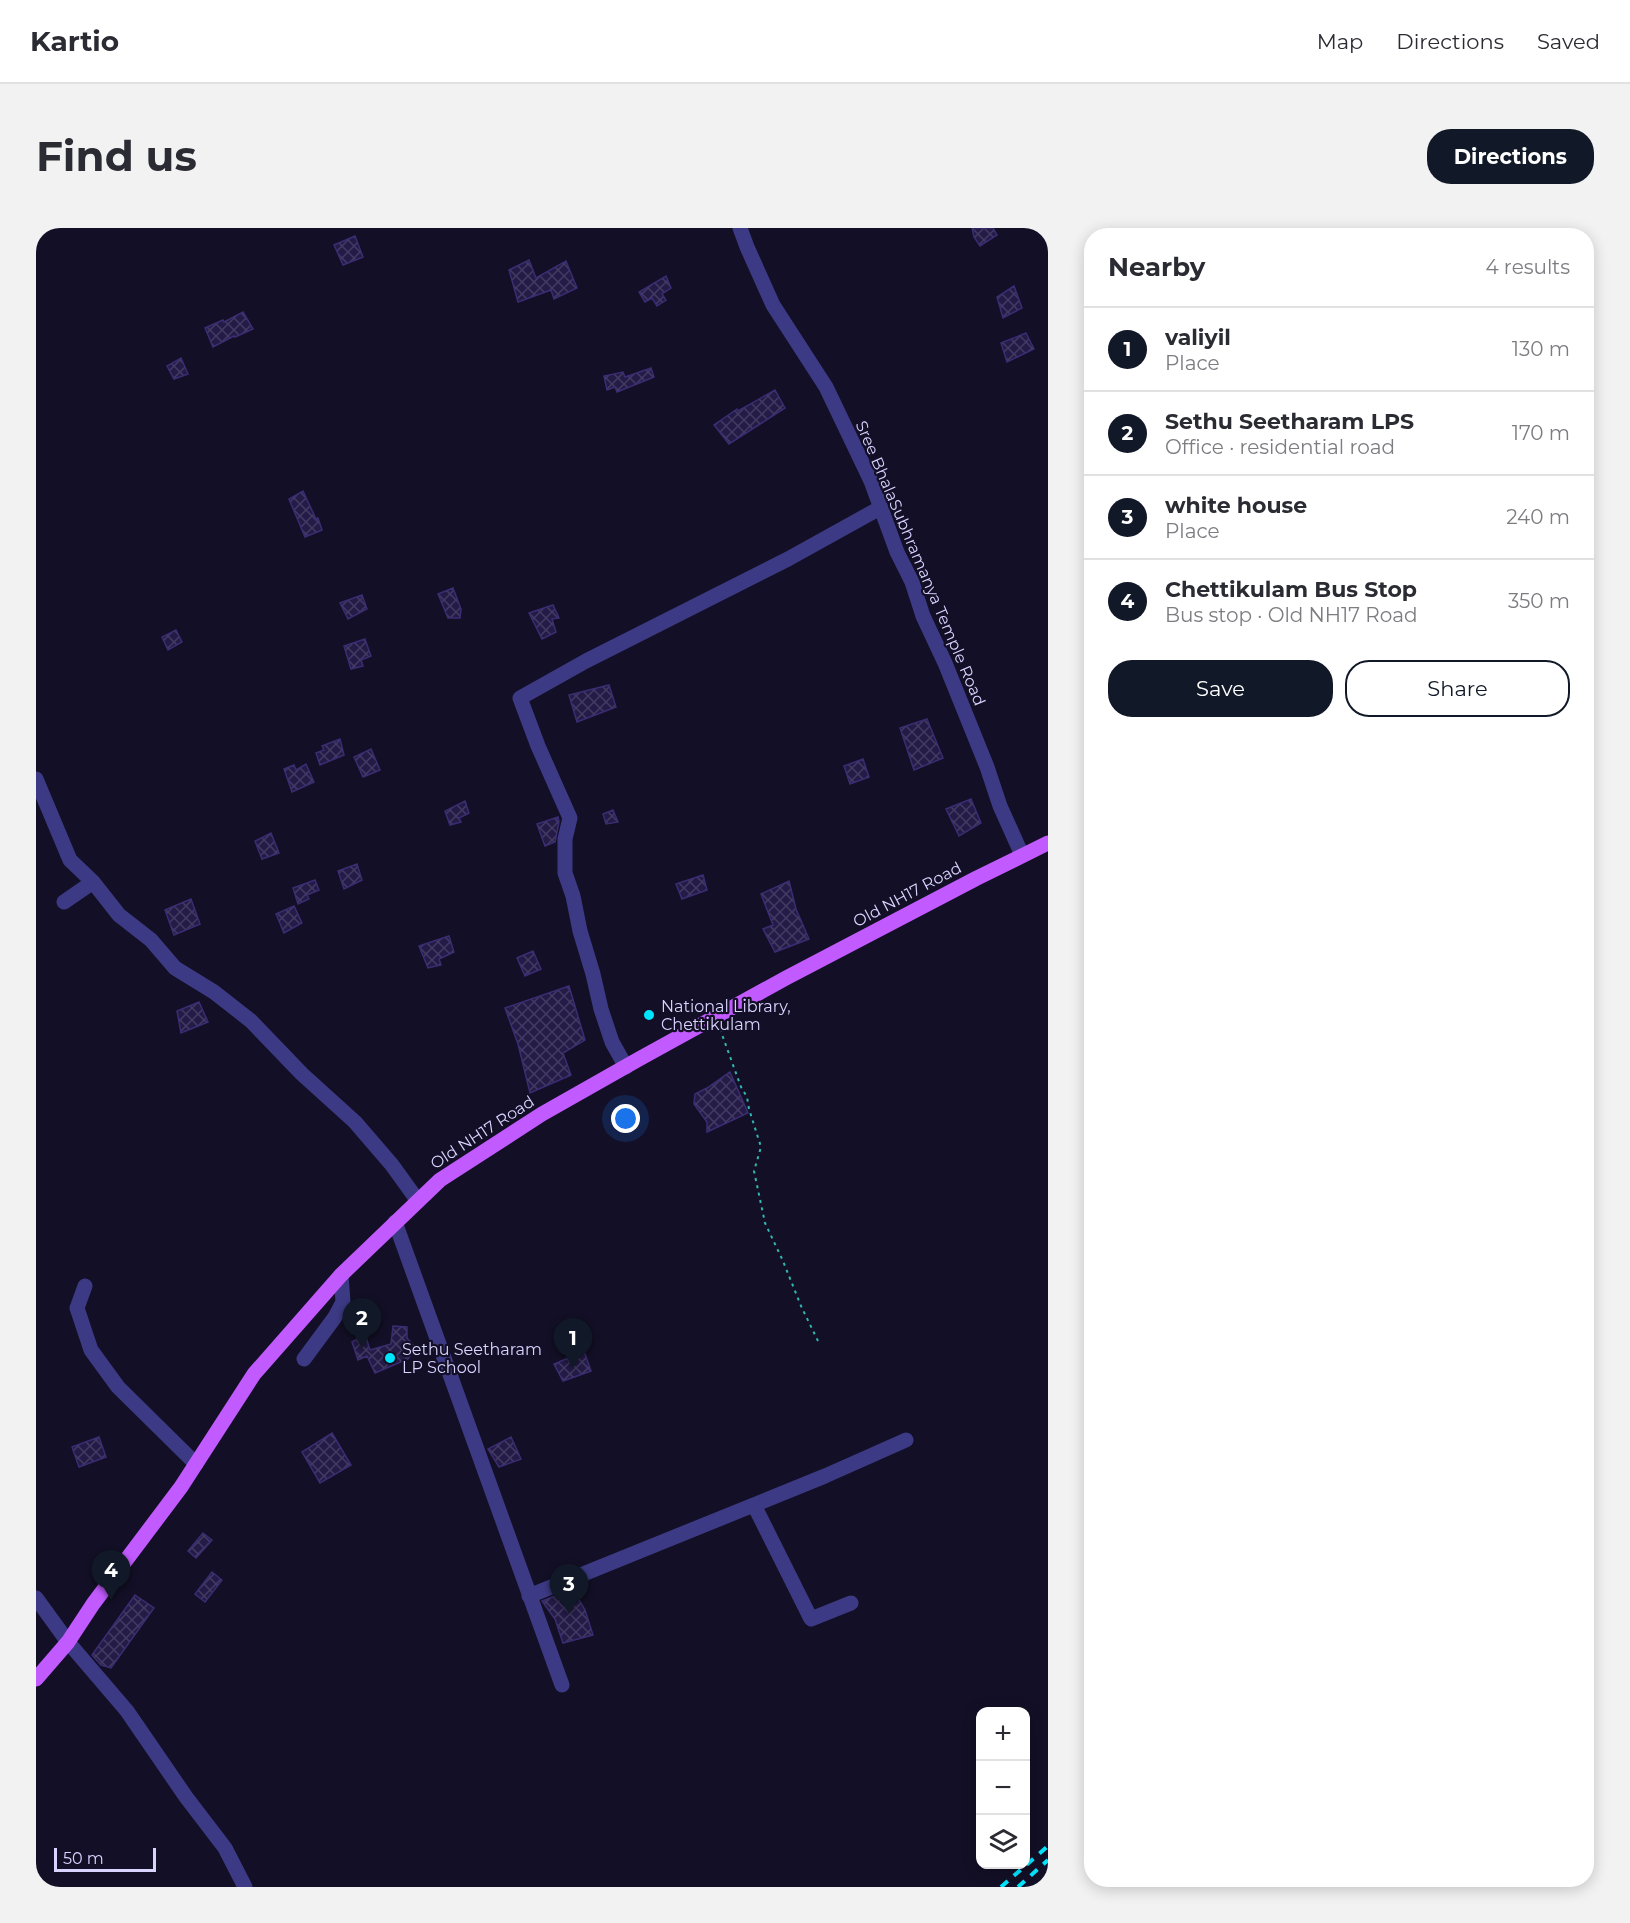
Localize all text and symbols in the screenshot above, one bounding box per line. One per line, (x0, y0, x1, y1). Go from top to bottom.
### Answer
text: Kartio (30, 24, 119, 58)
text: Map (1317, 29, 1363, 54)
text: Directions (1396, 29, 1504, 54)
text: Saved (1537, 29, 1600, 54)
button: Directions (1427, 129, 1594, 184)
text: Find us (36, 130, 197, 182)
text: Nearby (1108, 251, 1205, 283)
text: 4 results (1485, 255, 1570, 279)
text: valiyil (1165, 324, 1231, 351)
text: 1 (1124, 337, 1131, 361)
text: 130 m (1512, 337, 1570, 361)
text: Place (1165, 351, 1220, 375)
text: Sethu Seetharam LPS (1165, 408, 1414, 435)
street label: Sree BhalaSubhramanya Temple Road (852, 418, 989, 709)
text: 2 (1122, 421, 1133, 445)
text: 170 m (1512, 421, 1570, 445)
text: Office · residential road (1165, 435, 1395, 459)
text: white house (1165, 492, 1307, 519)
text: 3 (1122, 505, 1133, 529)
text: 240 m (1506, 505, 1570, 529)
text: Place (1165, 519, 1220, 543)
text: Chettikulam Bus Stop (1165, 576, 1417, 603)
text: 4 (1121, 589, 1134, 613)
text: 350 m (1508, 589, 1570, 613)
text: Bus stop · Old NH17 Road (1165, 603, 1418, 627)
button: Save (1108, 660, 1333, 717)
button: Share (1345, 660, 1570, 717)
street label: Old NH17 Road (850, 858, 965, 931)
place label: National Library, Chettikulam (661, 997, 791, 1034)
marker: National Library, Chettikulam (642, 1008, 656, 1022)
street label: Old NH17 Road (427, 1092, 538, 1173)
your location (611, 1104, 640, 1133)
pin: 2 (342, 1298, 382, 1348)
pin: 1 (554, 1318, 592, 1368)
place label: Sethu Seetharam LP School (402, 1340, 542, 1377)
marker: Sethu Seetharam LP School (383, 1351, 397, 1365)
pin: 4 (92, 1550, 130, 1600)
pin: 3 (550, 1564, 588, 1614)
map controls (976, 1707, 1030, 1869)
button: + (976, 1707, 1030, 1761)
button: − (976, 1761, 1030, 1815)
button: layers (976, 1815, 1030, 1869)
scale bar (54, 1845, 156, 1872)
text: 50 m (63, 1849, 104, 1868)

